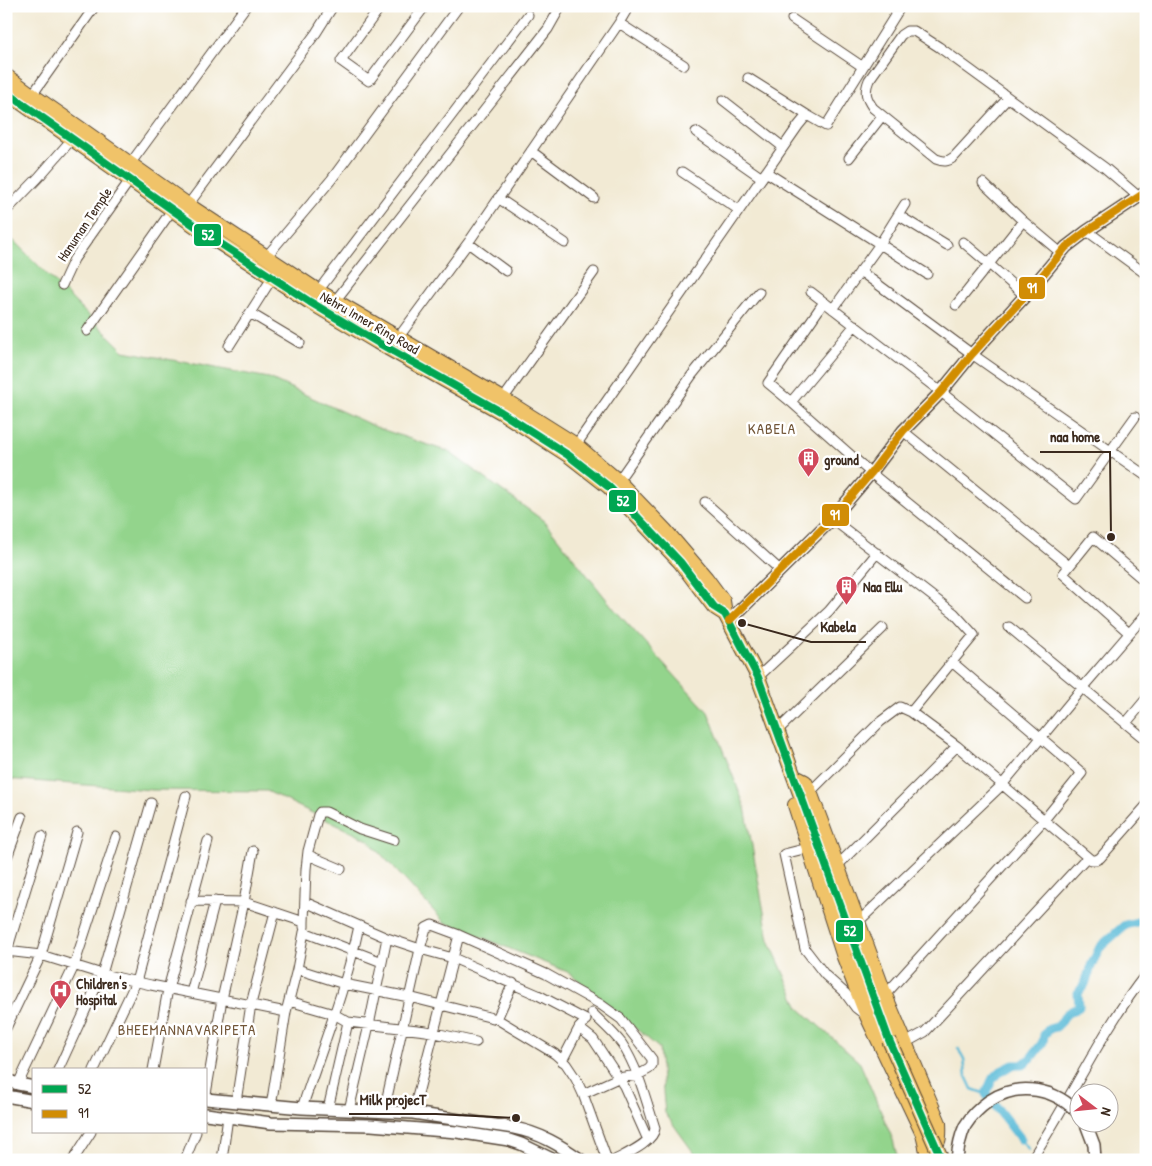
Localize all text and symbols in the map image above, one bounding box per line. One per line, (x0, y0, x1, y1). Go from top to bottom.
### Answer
street label: Hanuman Temple (52, 183, 117, 265)
line badge: 52 (193, 223, 222, 247)
text: 52 (202, 225, 215, 244)
line badge: 91 (1018, 276, 1046, 300)
text: 91 (1027, 278, 1037, 297)
street label: Nehru Inner Ring Road (316, 286, 423, 359)
district label: KABELA (748, 418, 796, 439)
callout: naa home (1040, 422, 1110, 452)
text: naa home (1050, 426, 1100, 447)
building icon: ground (796, 447, 820, 478)
place label: ground (824, 450, 859, 471)
line badge: 52 (608, 489, 637, 513)
text: 52 (617, 491, 630, 510)
line badge: 91 (821, 503, 850, 527)
text: 91 (830, 505, 840, 524)
building icon: Naa Ellu (835, 574, 859, 605)
place label: Naa Ellu (863, 577, 903, 596)
callout: Kabela (811, 612, 866, 642)
text: Kabela (820, 616, 856, 637)
line badge: 52 (835, 919, 864, 943)
text: 52 (844, 921, 857, 940)
place label: Children's Hospital (76, 974, 127, 1011)
hospital icon: Children's Hospital (48, 979, 72, 1010)
district label: BHEEMANNAVARIPETA (118, 1019, 256, 1040)
legend (32, 1068, 208, 1134)
text: 52 (78, 1078, 91, 1099)
callout: Milk projecT (349, 1084, 436, 1114)
north arrow (1070, 1084, 1120, 1134)
text: Milk projecT (360, 1089, 427, 1111)
text: 91 (78, 1102, 89, 1123)
text: N (1097, 1106, 1117, 1118)

